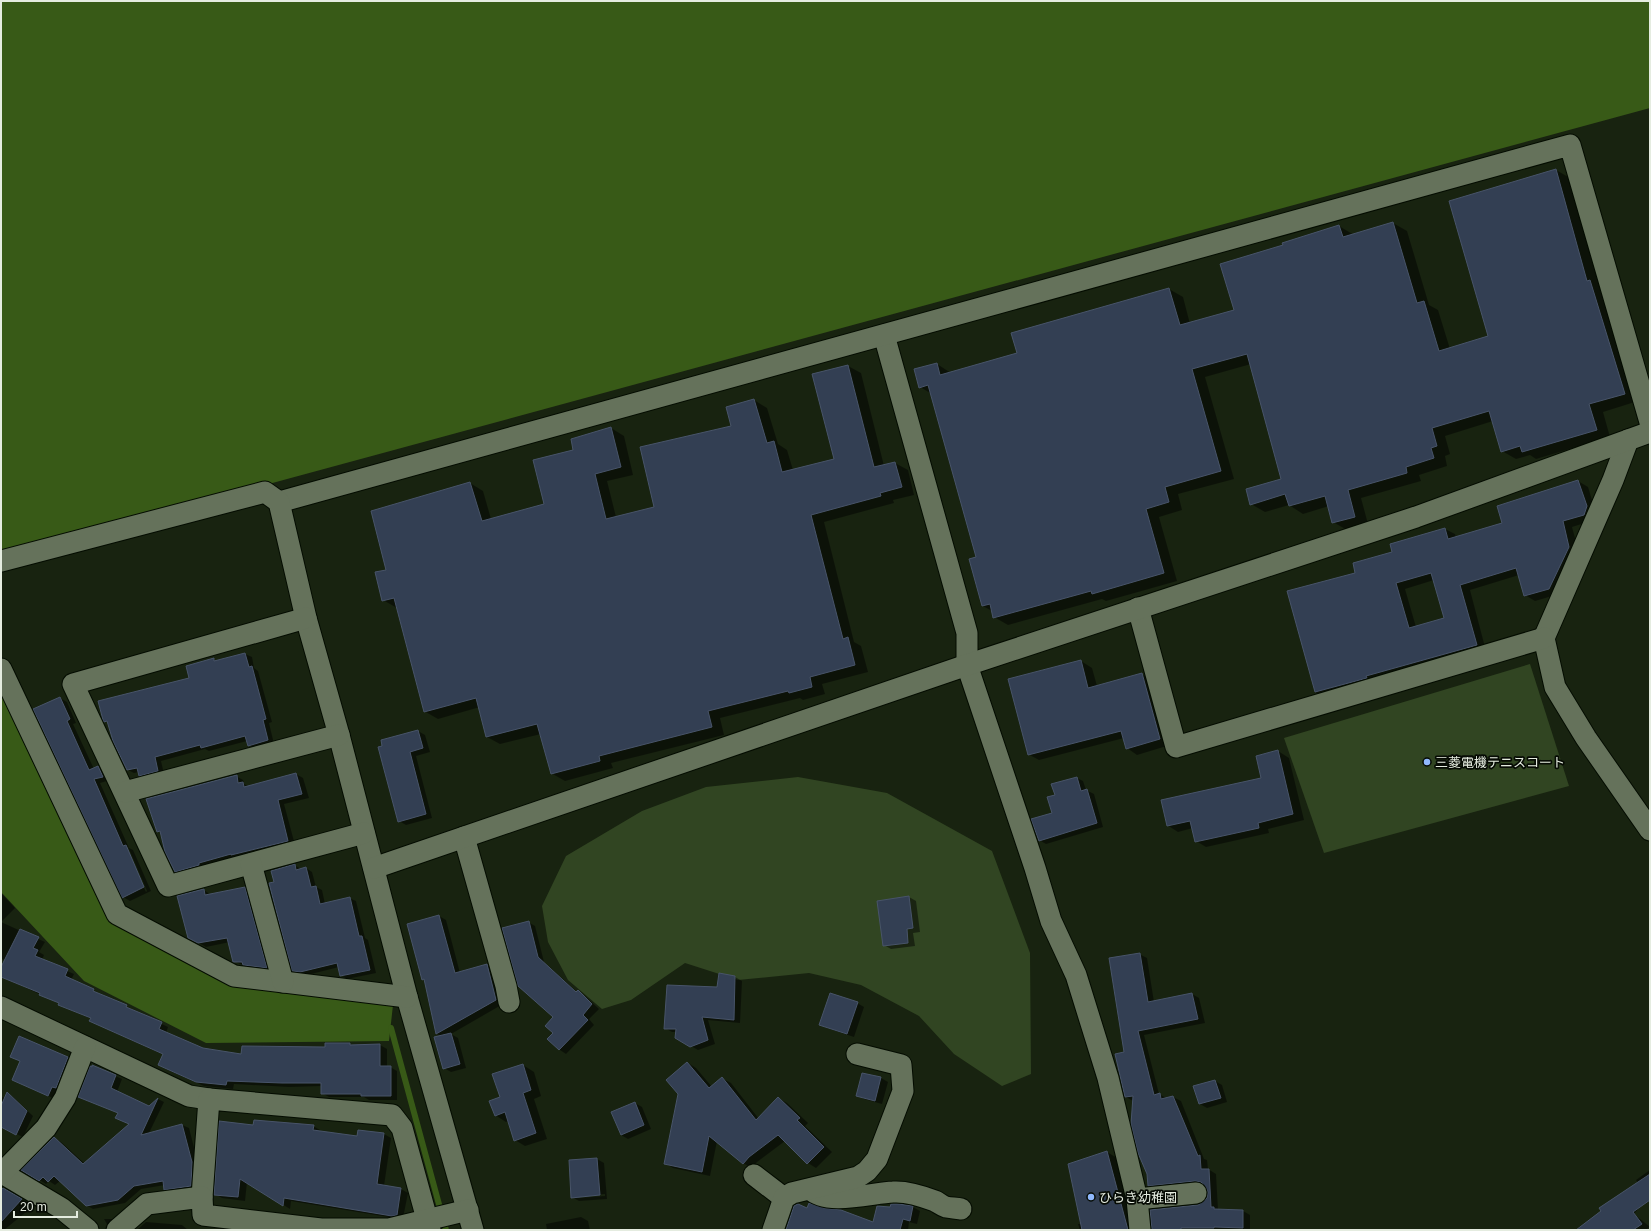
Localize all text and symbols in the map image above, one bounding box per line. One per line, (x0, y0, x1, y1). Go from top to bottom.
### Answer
place label: 三菱電機テニスコート (1435, 755, 1565, 770)
marker: 三菱電機テニスコート (1422, 757, 1432, 767)
place label: ひらき幼稚園 (1099, 1190, 1177, 1205)
marker: ひらき幼稚園 (1086, 1192, 1096, 1202)
scale bar (14, 1193, 77, 1219)
text: 20 m (20, 1200, 47, 1214)

